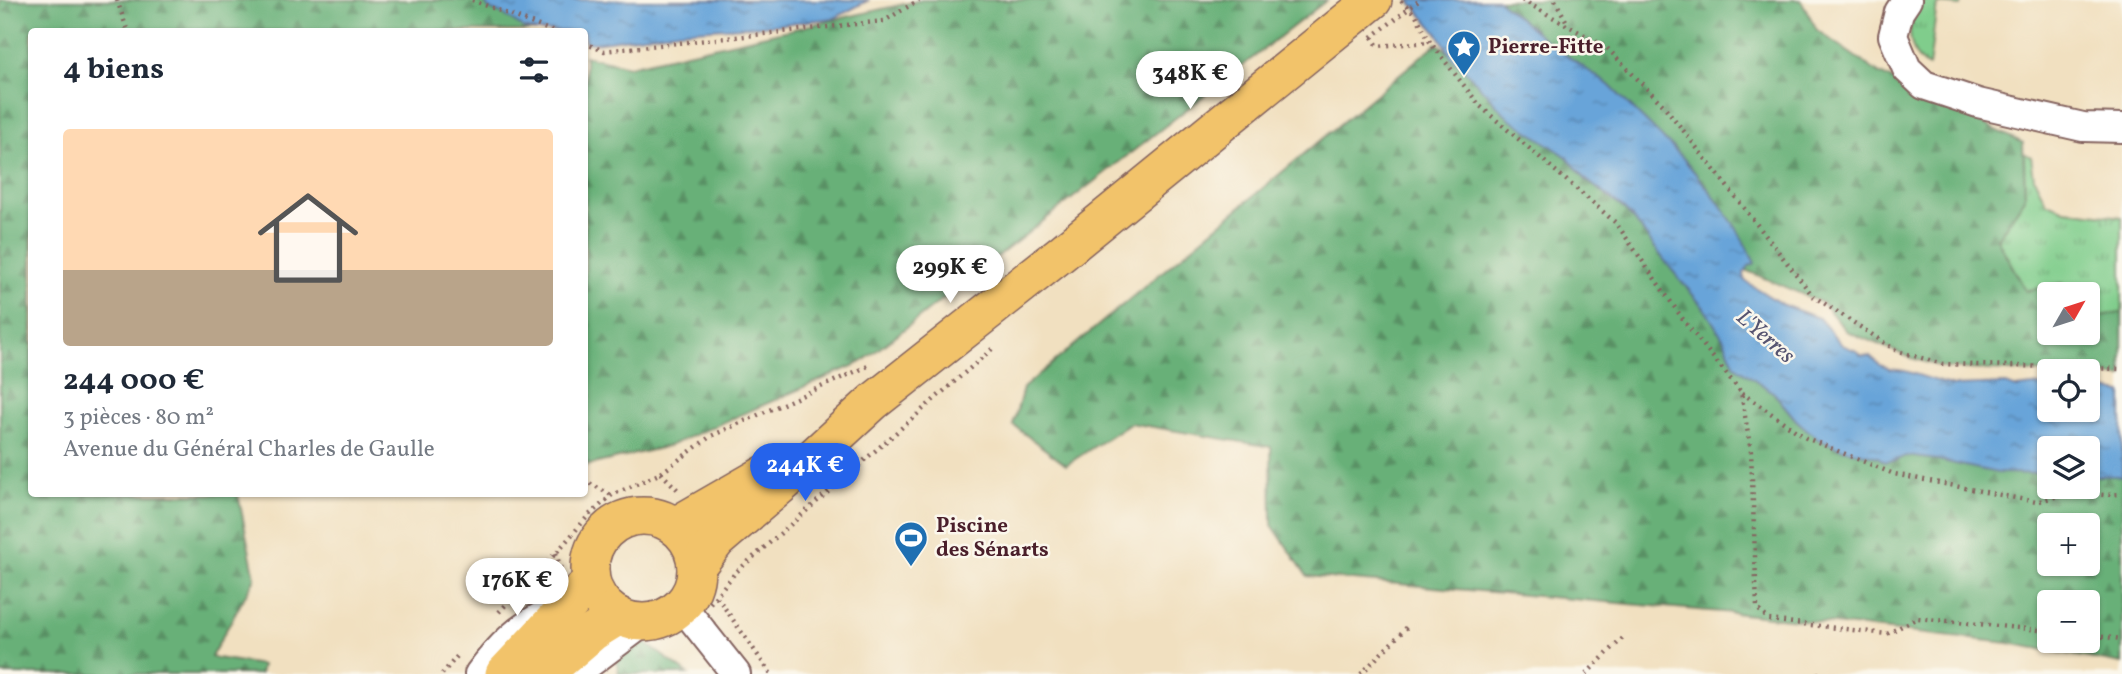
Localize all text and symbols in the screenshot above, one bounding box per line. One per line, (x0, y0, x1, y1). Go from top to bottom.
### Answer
place icon: Pierre-Fitte (1445, 28, 1483, 77)
place label: Pierre-Fitte (1488, 33, 1604, 62)
text: 4 biens (63, 49, 164, 91)
icon: filters (515, 51, 553, 89)
pin: 348K € (1133, 52, 1247, 111)
text: 348K € (1152, 58, 1228, 90)
icon: home (245, 175, 371, 301)
pin: 299K € (893, 246, 1007, 305)
text: 299K € (912, 252, 988, 284)
north arrow (2037, 282, 2100, 345)
map controls (2037, 282, 2100, 653)
water label: L'Yerres (1729, 302, 1802, 372)
button: locate (2037, 359, 2100, 422)
text: 244 000 € (63, 360, 205, 402)
text: 3 pièces · 80 m² (63, 402, 214, 434)
text: Avenue du Général Charles de Gaulle (63, 434, 435, 466)
button: layers (2037, 436, 2100, 499)
pin: 244K € (748, 444, 862, 503)
text: 244K € (766, 450, 844, 482)
place label: Piscine des Sénarts (936, 512, 1049, 565)
button: + (2037, 513, 2100, 576)
sports icon: Piscine des Sénarts (892, 519, 930, 568)
pin: 176K € (460, 558, 574, 618)
text: 176K € (482, 565, 552, 597)
button: − (2037, 590, 2100, 653)

